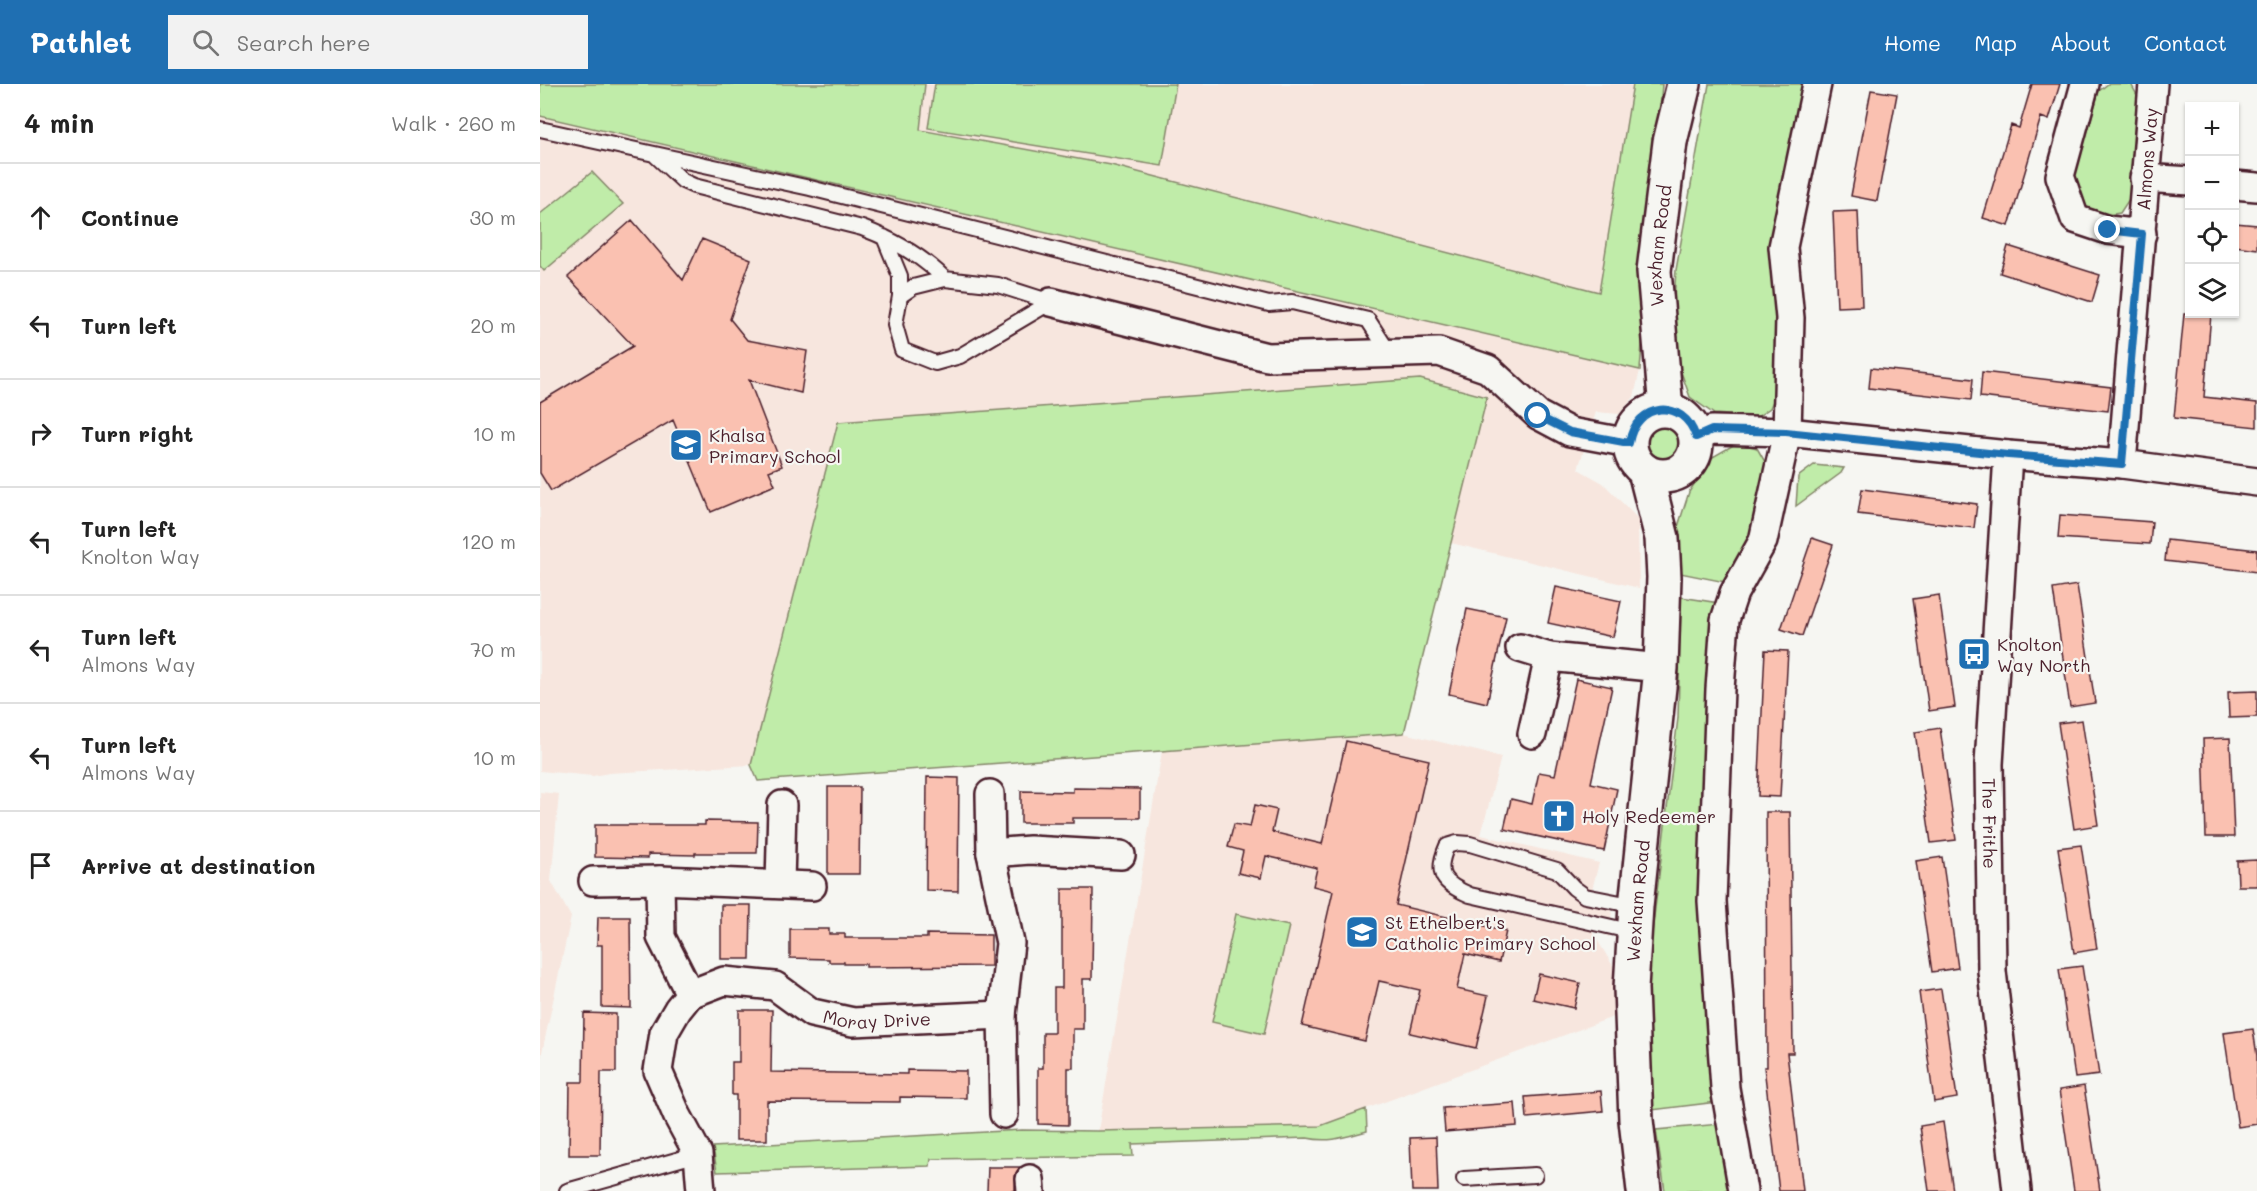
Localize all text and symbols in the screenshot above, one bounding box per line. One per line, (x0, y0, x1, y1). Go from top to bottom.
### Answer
search box (168, 15, 588, 69)
text: Pathlet (30, 24, 132, 60)
icon: search (189, 26, 222, 59)
text: Search here (237, 28, 371, 57)
text: Home (1884, 29, 1941, 56)
text: Map (1974, 29, 2017, 56)
text: About (2050, 29, 2111, 56)
text: Contact (2144, 29, 2227, 56)
map controls (2185, 102, 2239, 318)
button: + (2185, 102, 2239, 156)
text: 4 min (24, 106, 94, 140)
street label: Almons Way (2131, 107, 2163, 211)
text: Walk · 260 m (391, 110, 516, 136)
button: − (2185, 156, 2239, 210)
street label: Wexham Road (1642, 183, 1677, 308)
icon: ahead (24, 201, 57, 234)
text: Continue (81, 203, 179, 232)
text: 30 m (470, 204, 516, 230)
button: locate (2185, 210, 2239, 264)
route end (2094, 216, 2120, 242)
button: layers (2185, 264, 2239, 318)
icon: left (24, 309, 57, 342)
text: Turn left (81, 311, 177, 340)
text: 20 m (470, 312, 516, 338)
route start (1524, 402, 1550, 428)
icon: right (24, 417, 57, 450)
text: Turn right (81, 419, 193, 448)
text: 10 m (472, 420, 516, 446)
place label: Khalsa Primary School (709, 423, 841, 468)
school or university icon: Khalsa Primary School (668, 427, 704, 463)
text: Turn left (81, 514, 177, 543)
icon: left (24, 525, 57, 558)
text: 120 m (461, 528, 516, 554)
text: Knolton Way (81, 543, 200, 569)
text: Turn left (81, 622, 177, 651)
place label: Knolton Way North (1997, 632, 2090, 677)
icon: left (24, 633, 57, 666)
text: 70 m (470, 636, 516, 662)
bus stop icon: Knolton Way North (1956, 636, 1992, 672)
text: Almons Way (81, 651, 195, 677)
text: Turn left (81, 730, 177, 759)
icon: left (24, 741, 57, 774)
text: 10 m (472, 744, 516, 770)
text: Almons Way (81, 759, 195, 785)
street label: The Frithe (1977, 778, 2003, 869)
church icon: Holy Redeemer (1541, 798, 1577, 834)
place label: Holy Redeemer (1582, 804, 1716, 828)
street label: Wexham Road (1621, 839, 1655, 963)
icon: arrive (24, 849, 57, 882)
text: Arrive at destination (81, 851, 316, 880)
place label: St Ethelbert's Catholic Primary School (1385, 910, 1596, 955)
school or university icon: St Ethelbert's Catholic Primary School (1344, 914, 1380, 950)
street label: Moray Drive (821, 1004, 931, 1035)

